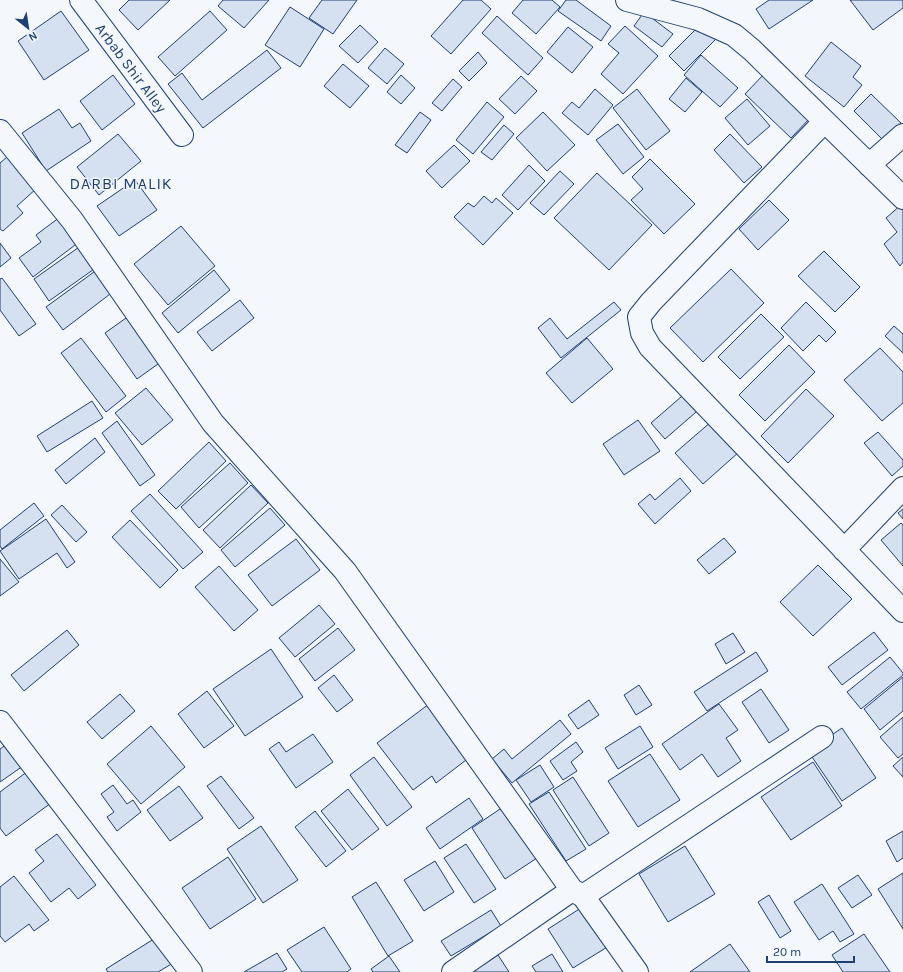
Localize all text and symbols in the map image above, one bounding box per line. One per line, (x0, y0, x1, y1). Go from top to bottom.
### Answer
north arrow (8, 8, 48, 48)
street label: Arbab Shir Alley (92, 20, 170, 116)
text: N (26, 29, 39, 44)
district label: DARBI MALIK (69, 174, 173, 193)
scale bar (767, 938, 854, 964)
text: 20 m (773, 945, 801, 959)

